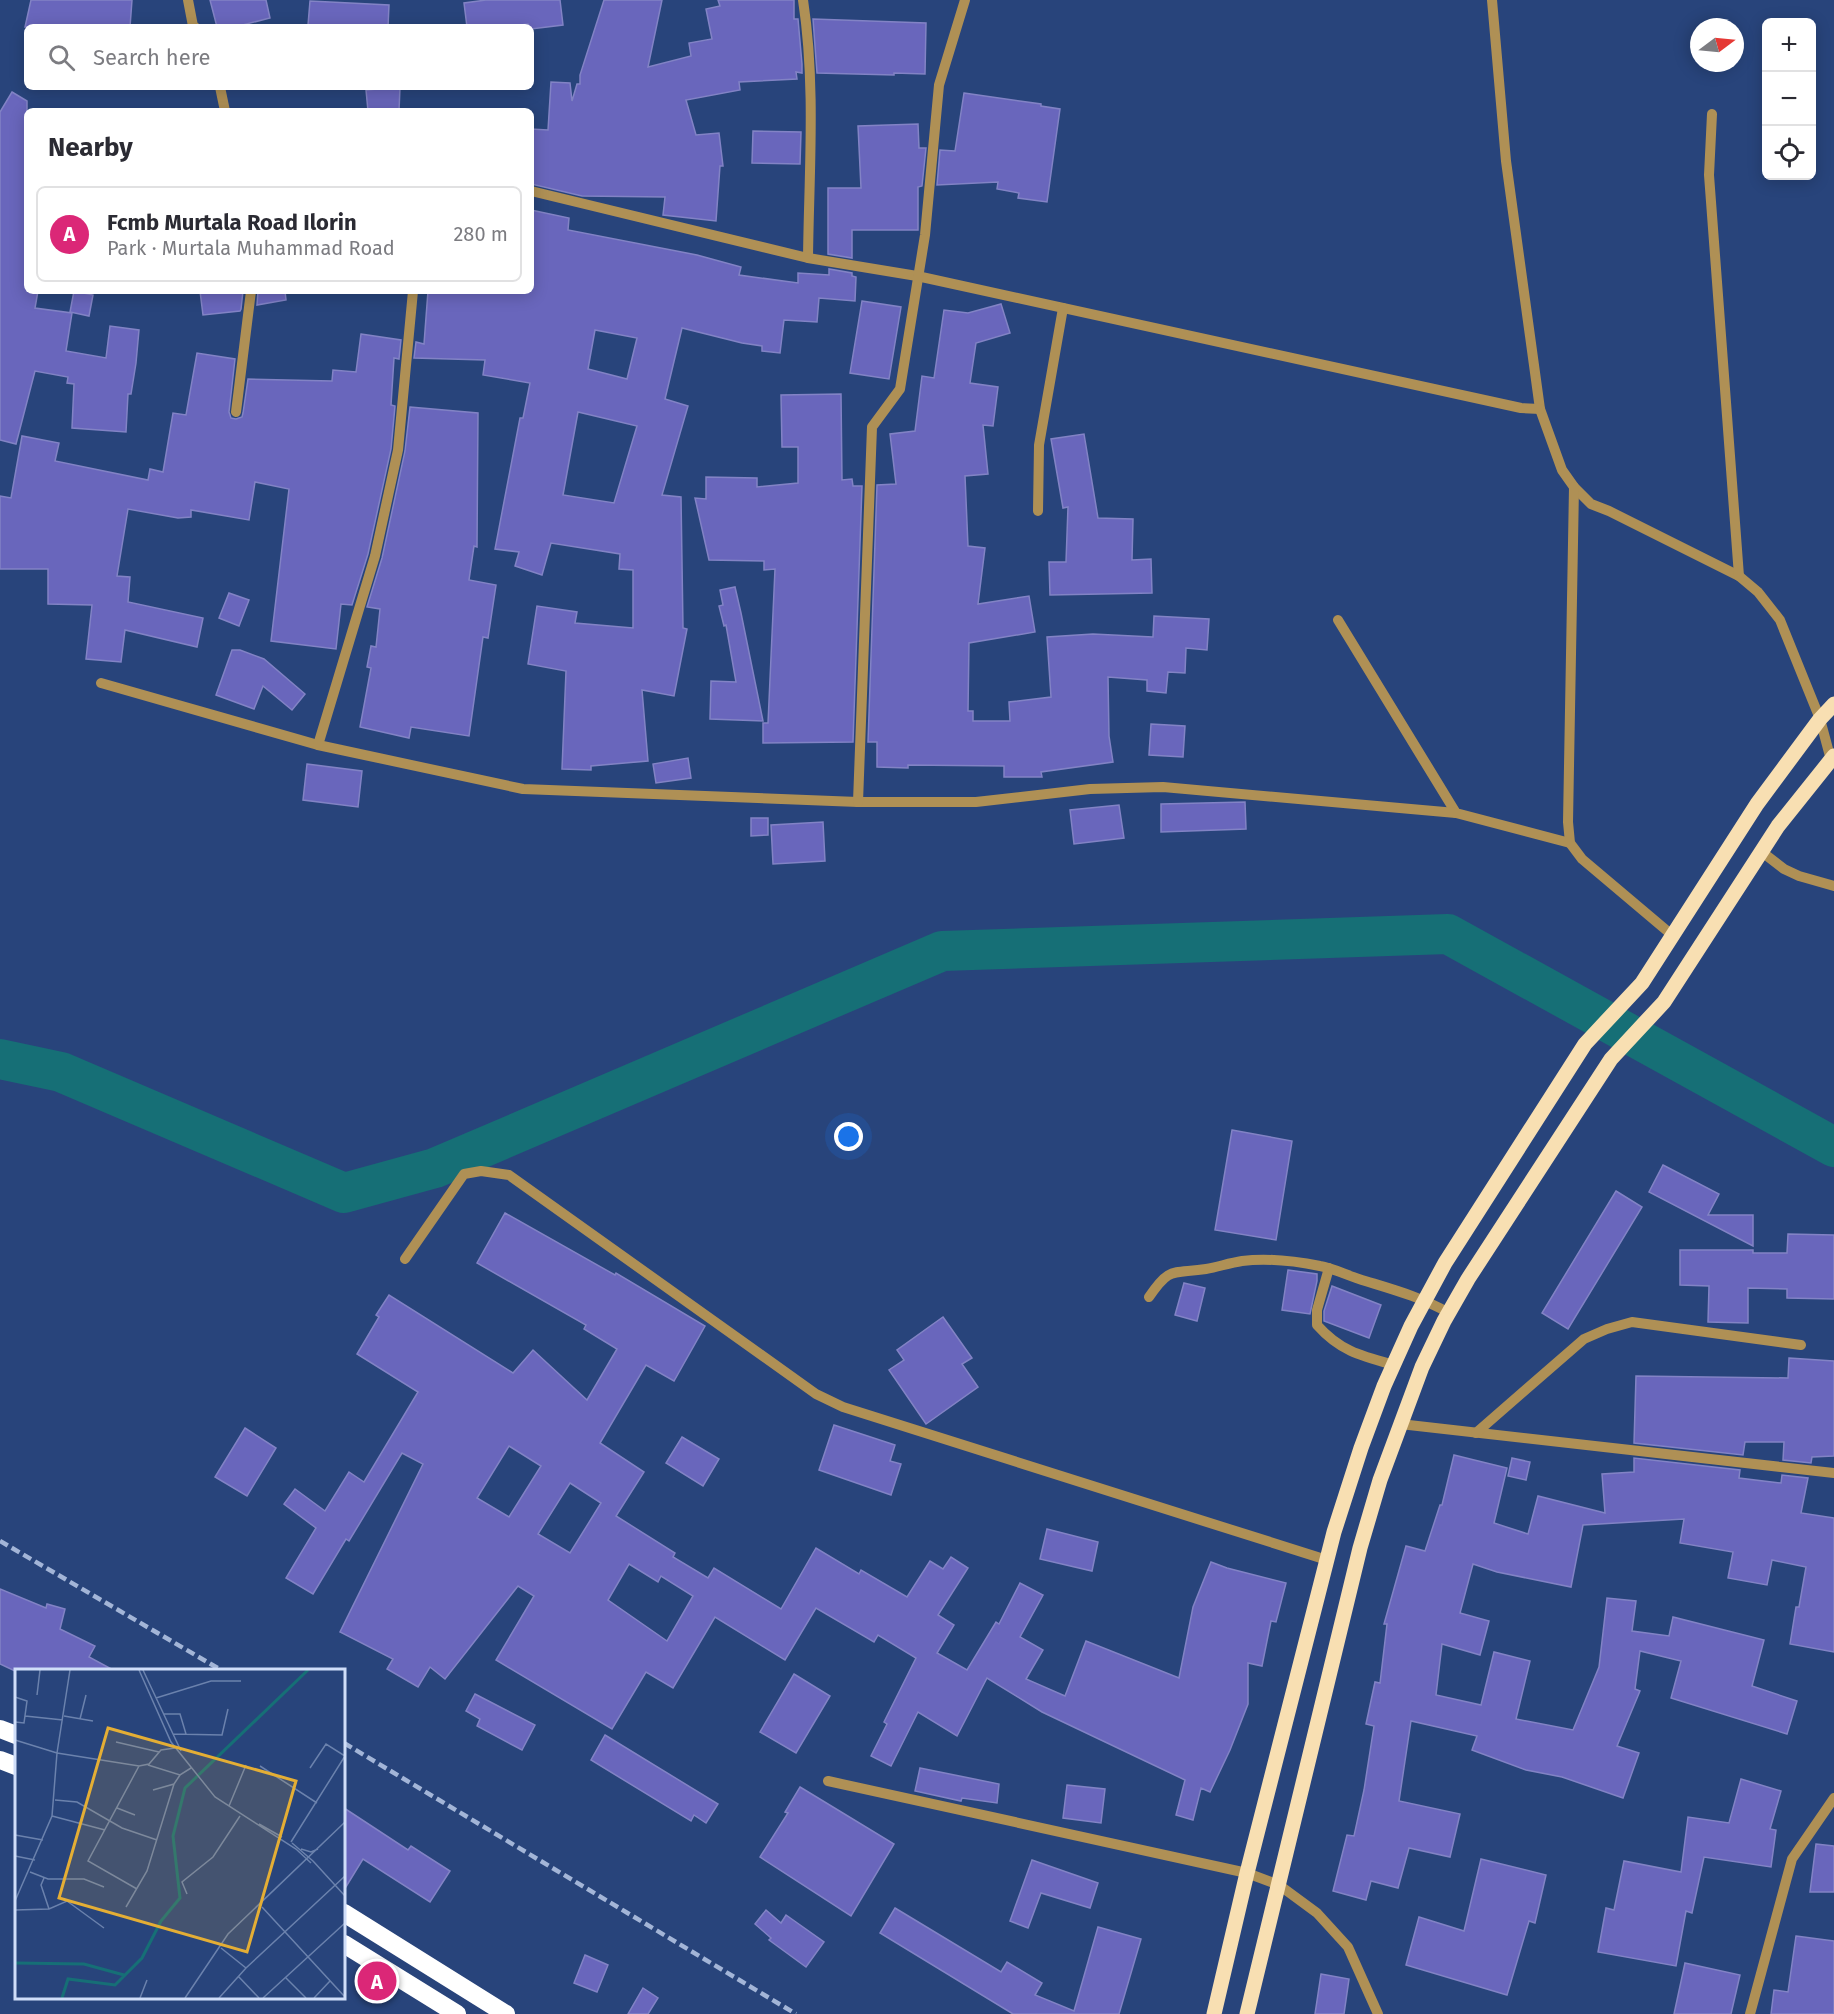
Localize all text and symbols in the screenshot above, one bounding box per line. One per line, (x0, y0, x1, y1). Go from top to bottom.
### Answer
north arrow (1690, 18, 1744, 72)
map controls (1762, 18, 1816, 180)
button: + (1762, 18, 1816, 72)
search box (24, 24, 534, 90)
icon: search (45, 41, 78, 74)
text: Search here (93, 44, 211, 71)
button: − (1762, 72, 1816, 126)
button: locate (1762, 126, 1816, 180)
text: Nearby (48, 132, 133, 163)
text: Fcmb Murtala Road Ilorin (107, 209, 357, 236)
text: A (64, 222, 75, 246)
text: 280 m (453, 222, 508, 246)
text: Park · Murtala Muhammad Road (107, 236, 395, 260)
your location (834, 1122, 863, 1151)
inset map (15, 1669, 345, 1999)
pin: A (358, 1958, 397, 2004)

